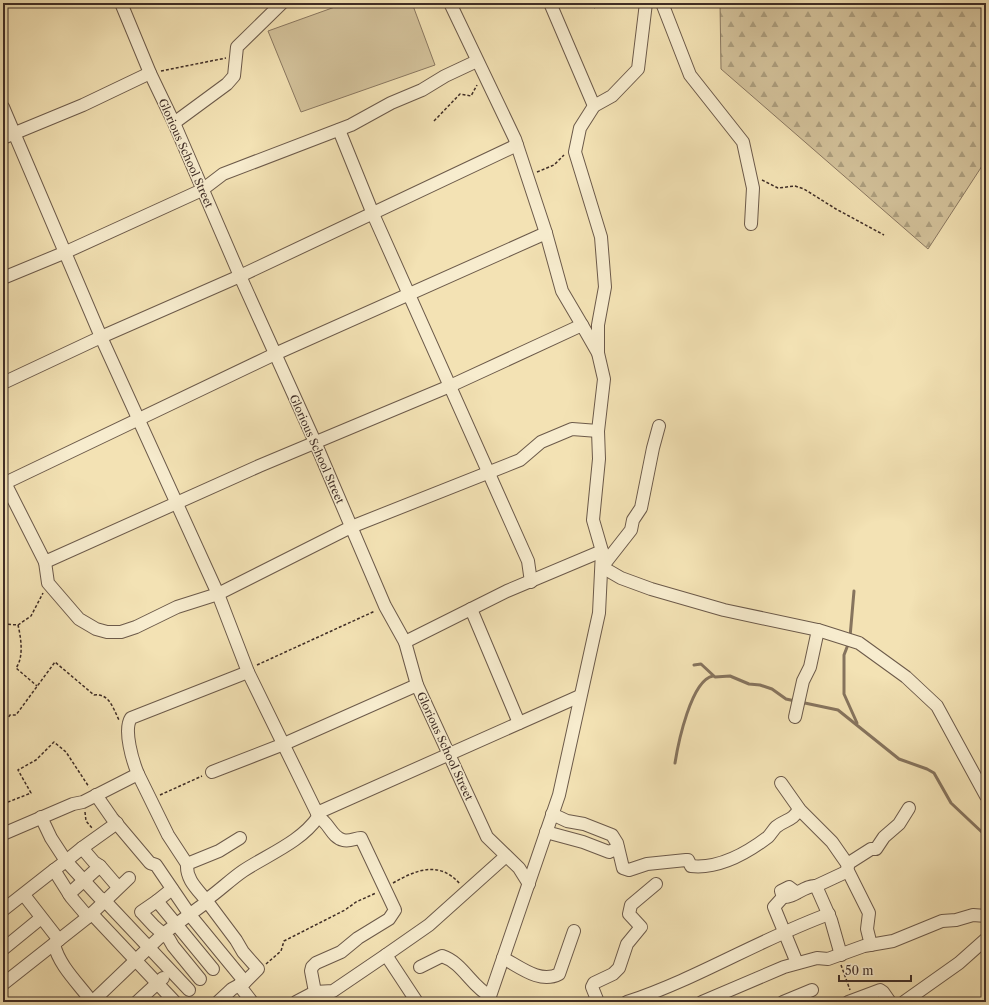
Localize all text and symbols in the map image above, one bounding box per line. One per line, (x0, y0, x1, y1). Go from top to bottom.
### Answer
street label: Glorious School Street (156, 96, 216, 210)
street label: Glorious School Street (287, 392, 347, 506)
street label: Glorious School Street (414, 689, 476, 803)
scale bar (839, 957, 911, 983)
text: 50 m (845, 963, 874, 978)

